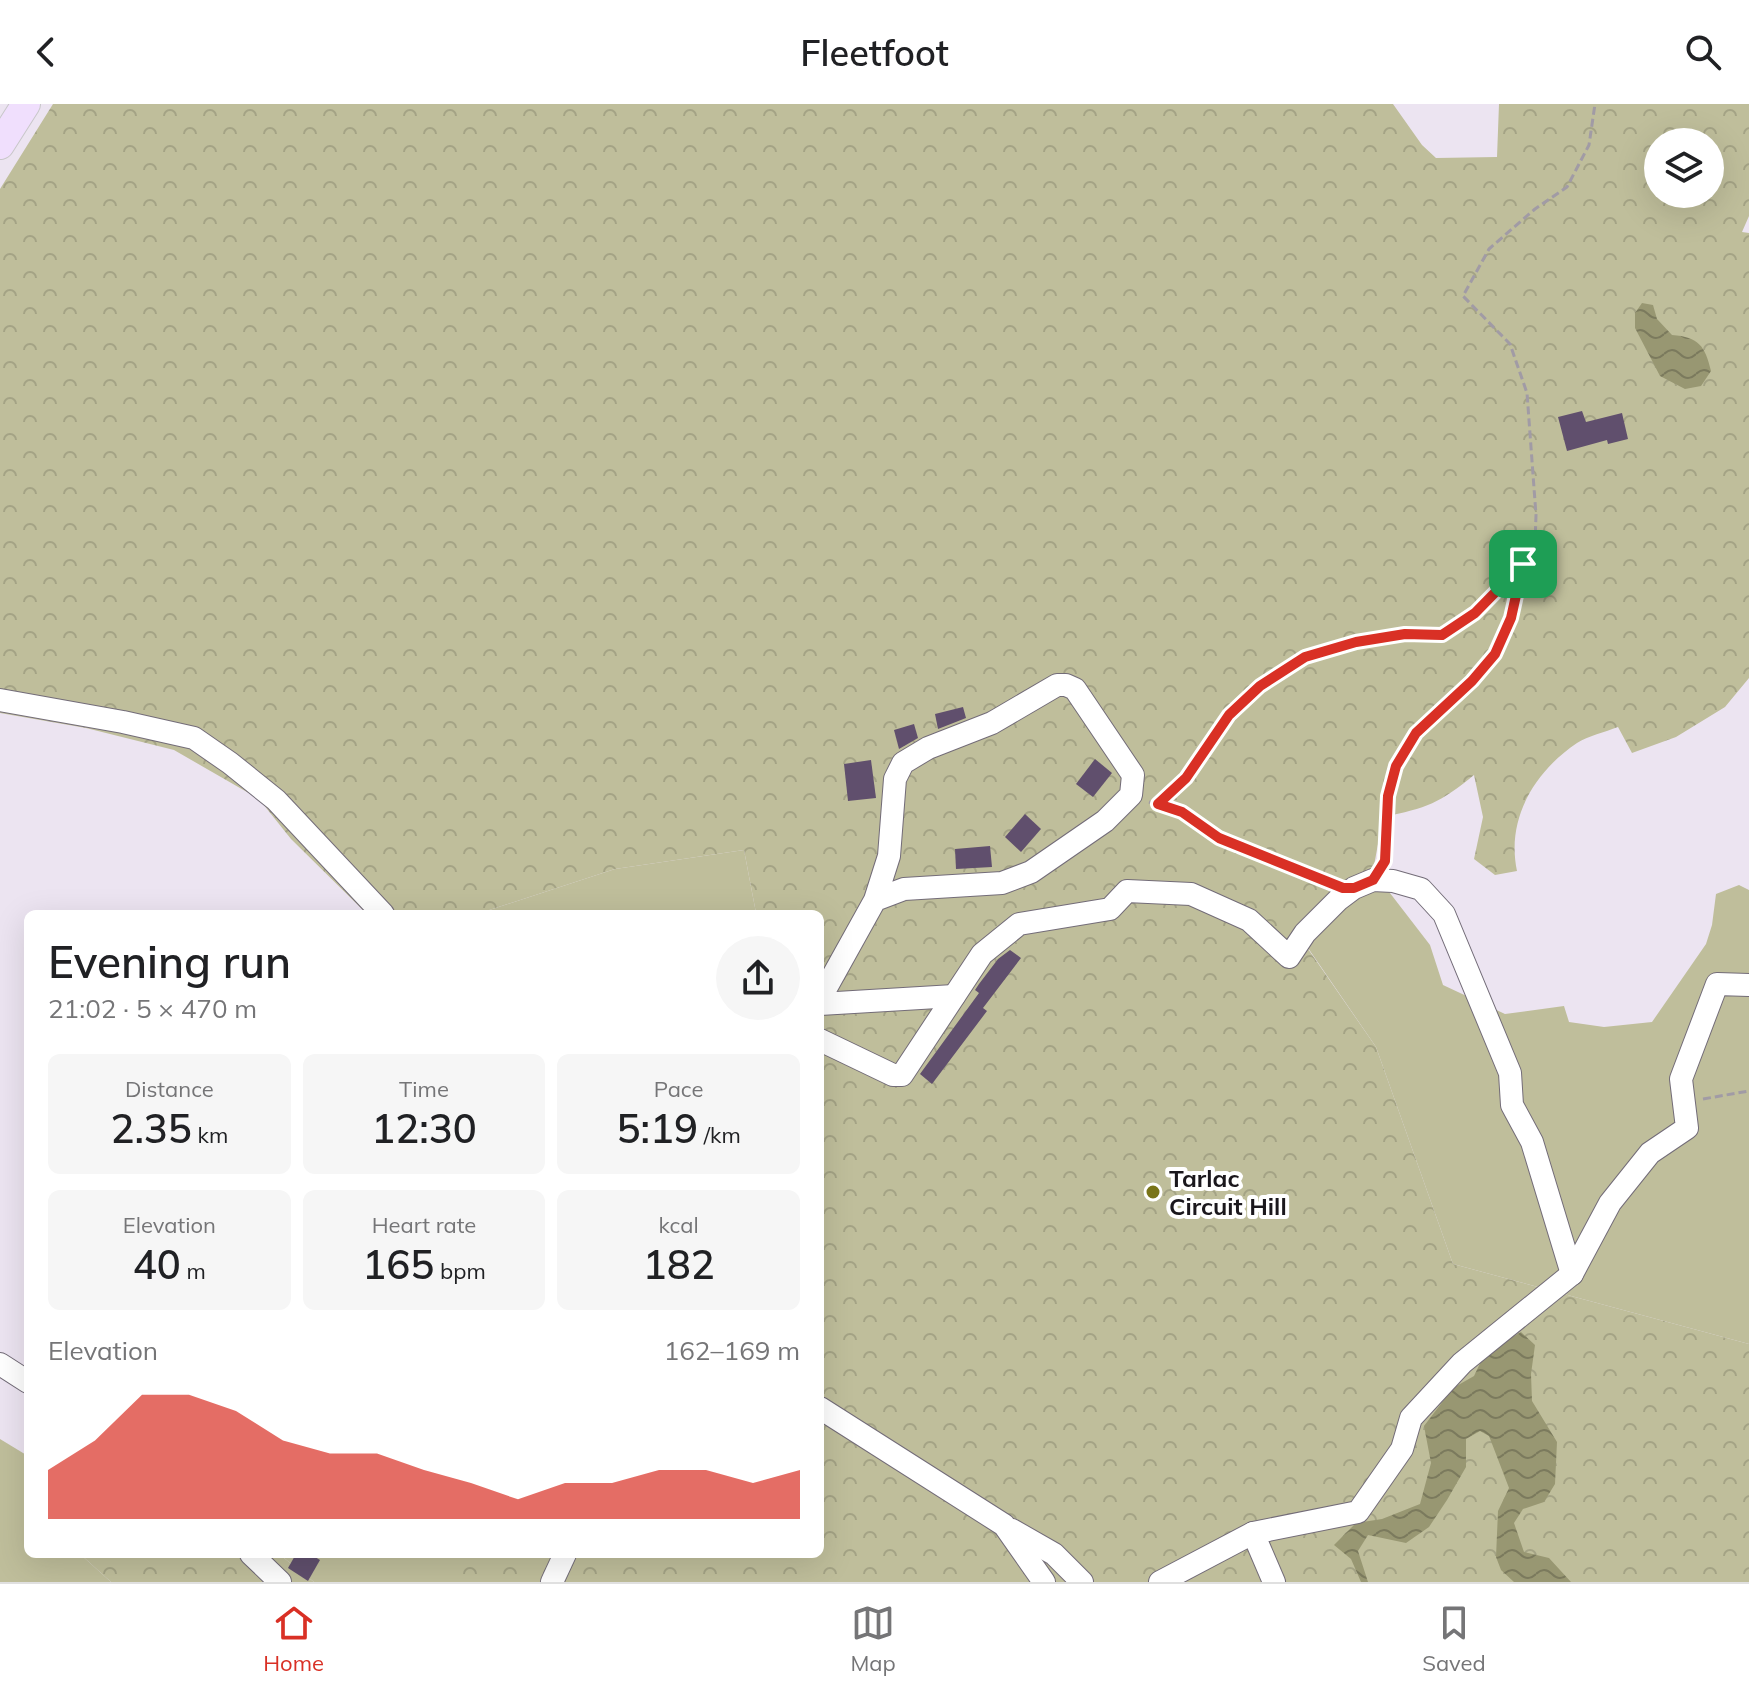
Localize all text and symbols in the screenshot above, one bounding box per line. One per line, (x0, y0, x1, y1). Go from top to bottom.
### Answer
icon: back (24, 30, 68, 74)
text: Fleetfoot (800, 30, 949, 75)
icon: search (1681, 30, 1725, 74)
map controls (1644, 128, 1724, 208)
button: layers (1644, 128, 1724, 208)
pin (1489, 530, 1557, 598)
icon: arrive (1501, 542, 1545, 586)
text: Evening run (48, 934, 291, 989)
button: share (716, 936, 800, 1020)
text: 21:02 · 5 × 470 m (48, 992, 257, 1025)
text: Distance (125, 1075, 214, 1103)
text: Time (399, 1075, 449, 1103)
text: Pace (654, 1075, 703, 1103)
text: 2.35 (110, 1103, 192, 1153)
text: 12:30 (371, 1103, 477, 1153)
text: 5:19 (617, 1103, 698, 1153)
text: km (192, 1121, 228, 1149)
text: /km (698, 1121, 741, 1149)
place label: Tarlac Circuit Hill (1169, 1163, 1287, 1221)
marker: Tarlac Circuit Hill (1144, 1183, 1162, 1201)
text: Elevation (123, 1211, 216, 1239)
text: Heart rate (372, 1211, 476, 1239)
text: kcal (659, 1211, 699, 1239)
text: 40 (133, 1239, 181, 1289)
text: 165 (362, 1239, 434, 1289)
text: 182 (643, 1239, 715, 1289)
text: m (181, 1257, 206, 1285)
text: bpm (434, 1257, 486, 1285)
text: Elevation (48, 1334, 158, 1367)
text: 162–169 m (664, 1334, 800, 1367)
tab: Home (263, 1601, 324, 1677)
tab: Map (850, 1601, 896, 1677)
tab: Saved (1422, 1601, 1486, 1677)

